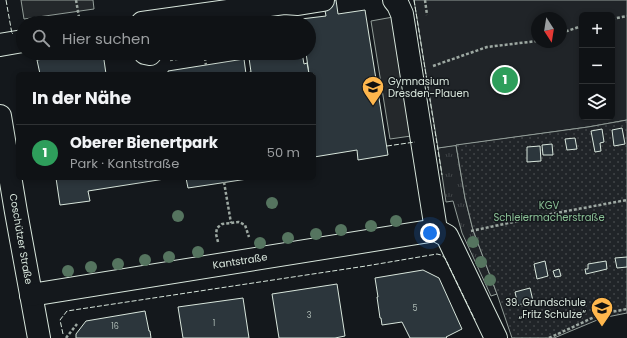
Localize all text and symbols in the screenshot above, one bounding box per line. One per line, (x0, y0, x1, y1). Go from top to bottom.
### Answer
north arrow (531, 12, 567, 48)
map controls (579, 12, 615, 120)
button: + (579, 12, 615, 48)
search box (16, 16, 316, 60)
icon: search (30, 27, 52, 49)
text: Hier suchen (62, 28, 150, 49)
button: − (579, 48, 615, 84)
pin: 1 (492, 65, 518, 95)
school or university icon: Gymnasium Dresden-Plauen (360, 74, 386, 107)
place label: Gymnasium Dresden-Plauen (388, 74, 469, 101)
button: layers (579, 84, 615, 120)
text: In der Nähe (32, 86, 131, 110)
text: Oberer Bienertpark (70, 132, 218, 153)
text: 1 (43, 143, 47, 162)
text: 50 m (267, 143, 300, 162)
text: Park · Kantstraße (70, 154, 179, 173)
street label: Coschützer Straße (6, 192, 36, 286)
park label: KGV Schleiermacherstraße (493, 198, 605, 225)
your location (420, 223, 440, 243)
street label: Kantstraße (212, 249, 268, 273)
place label: 39. Grundschule „Fritz Schulze“ (505, 295, 586, 322)
school or university icon: 39. Grundschule „Fritz Schulze“ (589, 295, 615, 328)
house number: 5 (412, 303, 418, 314)
house number: 3 (307, 310, 312, 321)
house number: 1 (213, 318, 215, 329)
house number: 16 (111, 321, 119, 332)

